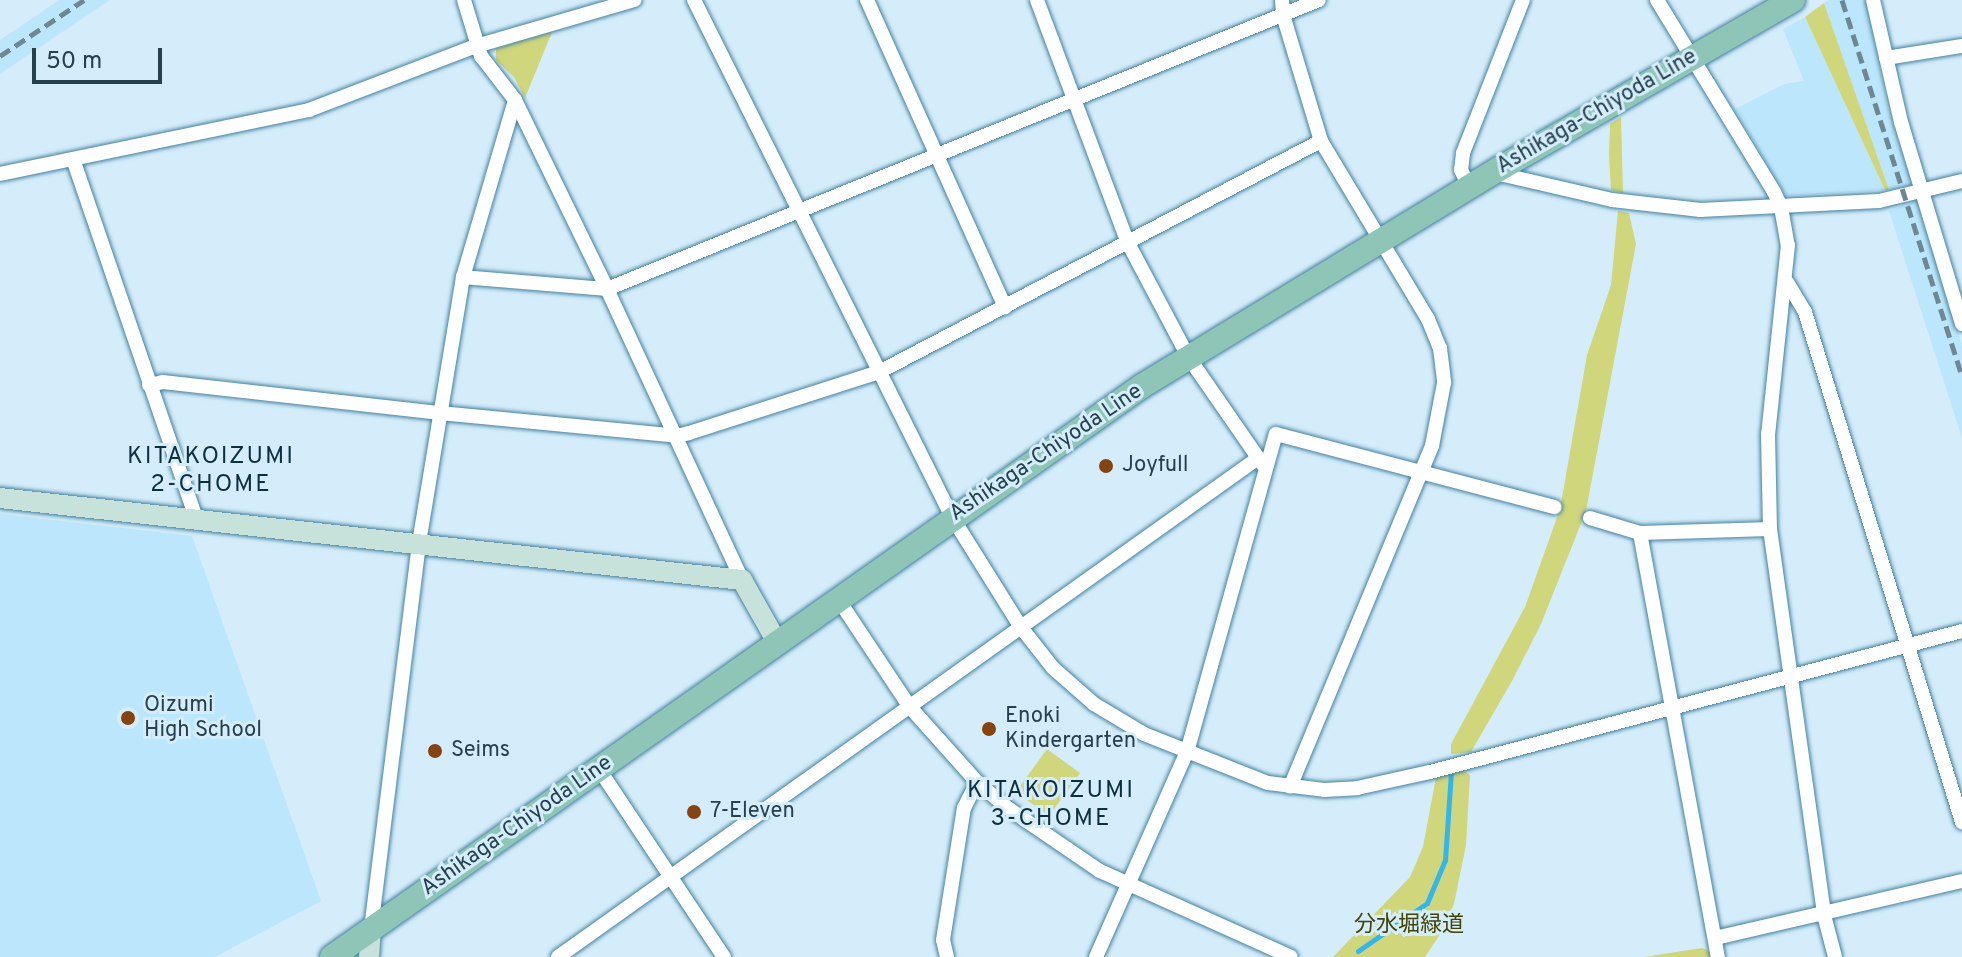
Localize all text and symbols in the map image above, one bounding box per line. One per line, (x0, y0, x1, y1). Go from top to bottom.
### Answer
scale bar (36, 32, 166, 82)
street label: Ashikaga-Chiyoda Line (1492, 44, 1702, 180)
text: 50 m (46, 47, 102, 77)
street label: Ashikaga-Chiyoda Line (945, 379, 1147, 527)
district label: KITAKOIZUMI 2-CHOME (127, 444, 295, 500)
place label: Joyfull (1122, 453, 1189, 479)
marker: Joyfull (1097, 457, 1115, 475)
place label: Oizumi High School (144, 692, 262, 744)
place label: Enoki Kindergarten (1005, 703, 1136, 754)
marker: Oizumi High School (119, 709, 137, 727)
marker: Enoki Kindergarten (980, 720, 998, 738)
place label: Seims (451, 738, 510, 764)
marker: Seims (426, 742, 444, 760)
street label: Ashikaga-Chiyoda Line (416, 750, 618, 902)
district label: KITAKOIZUMI 3-CHOME (967, 778, 1135, 834)
place label: 7-Eleven (710, 799, 795, 825)
marker: 7-Eleven (685, 803, 703, 821)
park label: 分水堀緑道 (1354, 913, 1464, 939)

